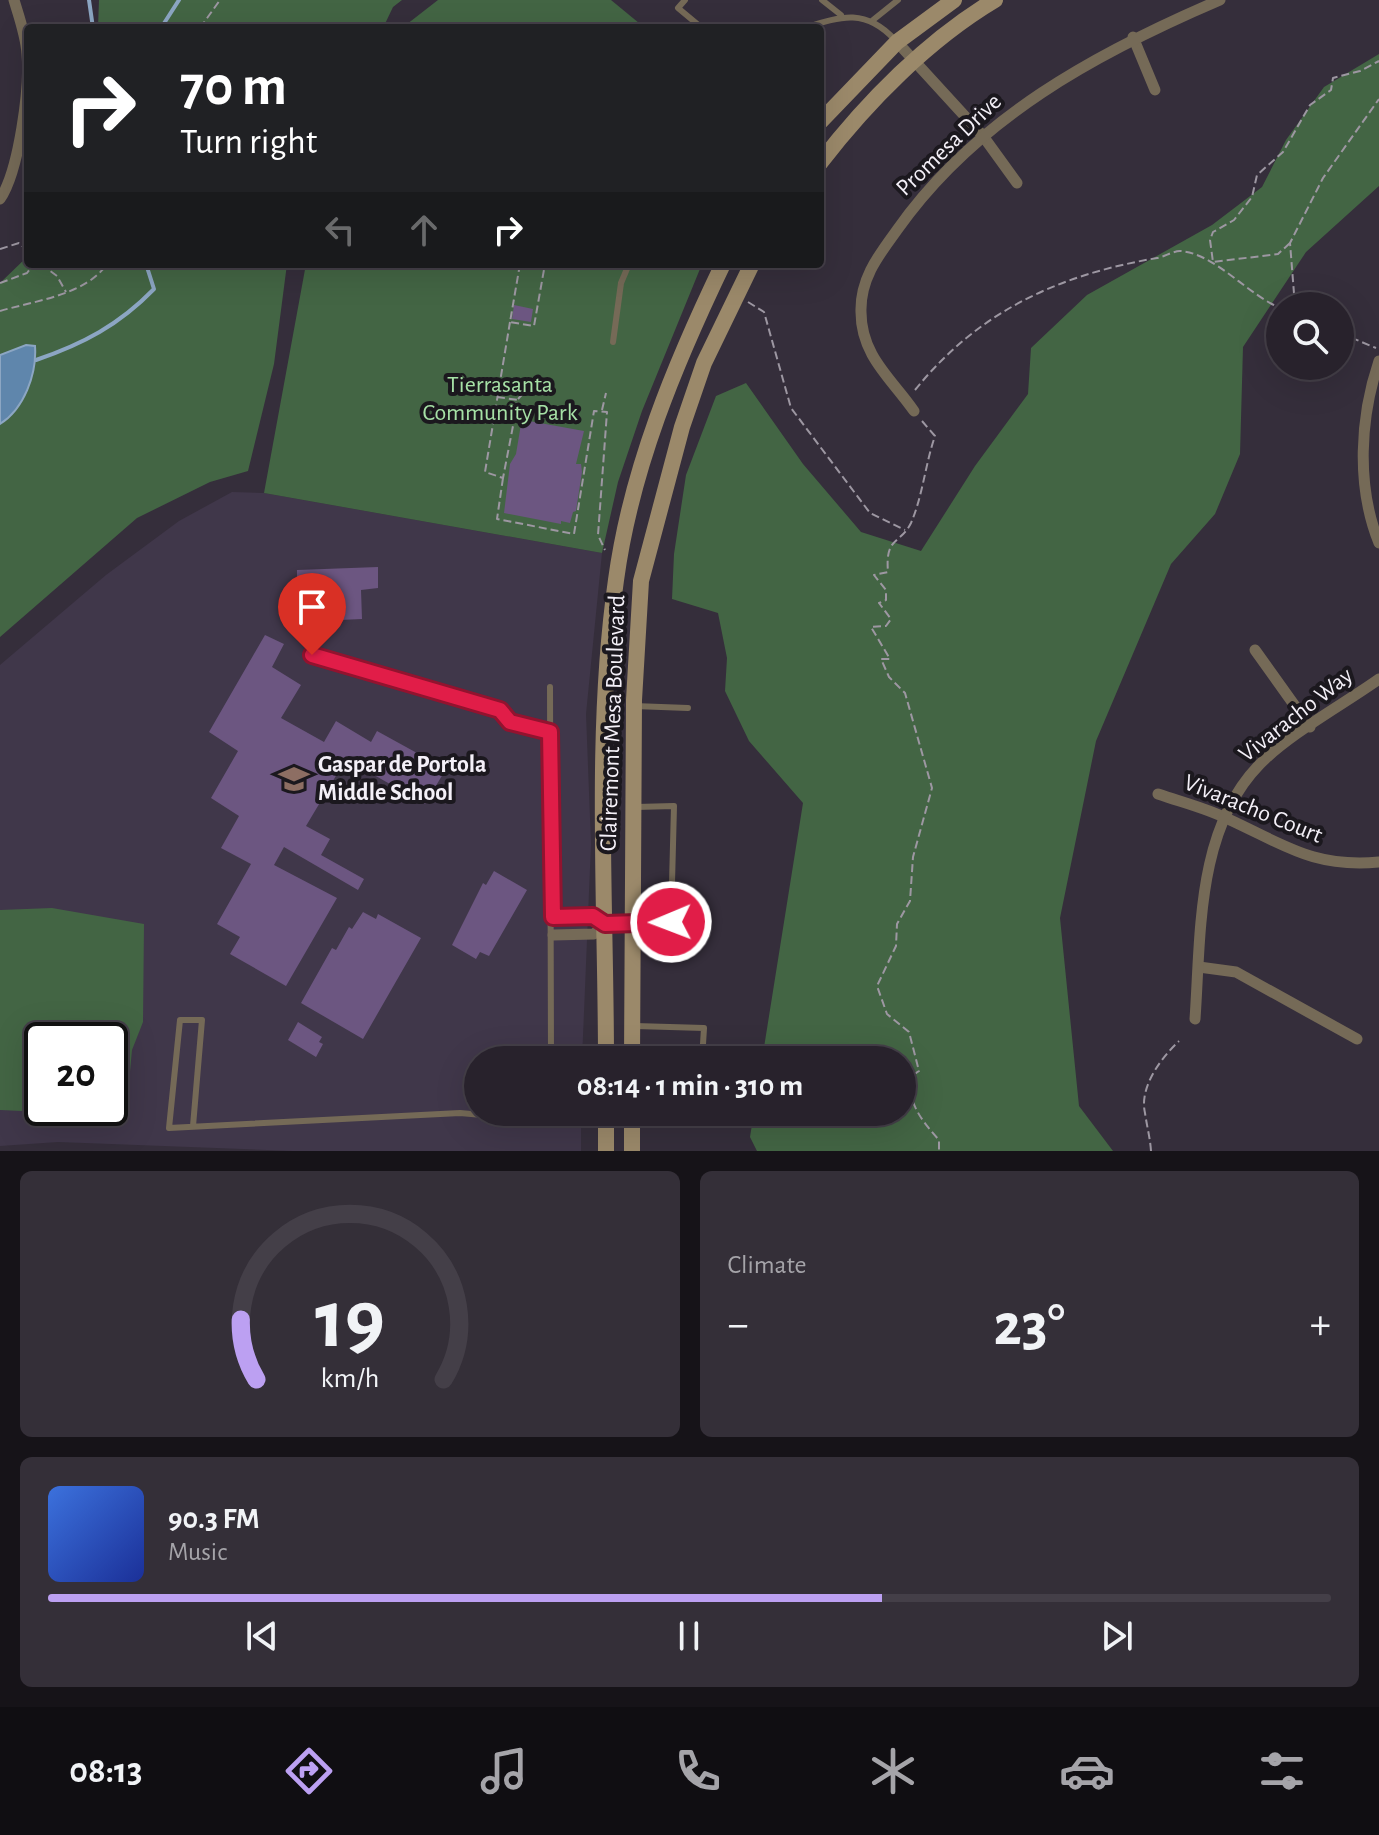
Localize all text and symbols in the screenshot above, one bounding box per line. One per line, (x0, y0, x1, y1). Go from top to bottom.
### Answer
icon: right (48, 56, 152, 160)
text: 70 m (180, 59, 287, 115)
street label: Promesa Drive (892, 89, 1006, 201)
text: Turn right (180, 124, 317, 160)
icon: left (318, 208, 362, 252)
icon: ahead (402, 208, 446, 252)
icon: right (486, 208, 530, 252)
map controls (1266, 292, 1354, 380)
button: search (1266, 292, 1354, 380)
park label: Tierrasanta Community Park (422, 373, 578, 425)
pin (278, 573, 346, 655)
icon: arrive (290, 585, 334, 629)
street label: Clairemont Mesa Boulevard (597, 594, 629, 852)
street label: Vivaracho Way (1235, 663, 1357, 767)
place label: Gaspar de Portola Middle School (318, 753, 487, 805)
school or university icon: Gaspar de Portola Middle School (277, 762, 311, 796)
street label: Vivaracho Court (1180, 770, 1326, 848)
position arrow (629, 880, 713, 964)
speed limit sign: 20 (24, 1022, 128, 1126)
text: 08:14 · 1 min · 310 m (577, 1071, 803, 1101)
text: Climate (728, 1252, 806, 1278)
text: 19 (315, 1279, 385, 1363)
text: 23° (993, 1296, 1065, 1356)
text: − (728, 1303, 749, 1347)
text: + (1310, 1303, 1331, 1347)
text: km/h (320, 1364, 379, 1393)
text: 90.3 FM (168, 1504, 260, 1534)
text: Music (168, 1539, 227, 1565)
icon: previous (240, 1614, 284, 1658)
icon: pause (667, 1614, 711, 1658)
icon: next (1095, 1614, 1139, 1658)
icon: directions (281, 1743, 337, 1799)
icon: music (476, 1743, 532, 1799)
icon: phone (670, 1743, 726, 1799)
icon: climate (865, 1743, 921, 1799)
icon: car (1059, 1743, 1115, 1799)
icon: filters (1254, 1743, 1310, 1799)
text: 08:13 (69, 1753, 143, 1789)

